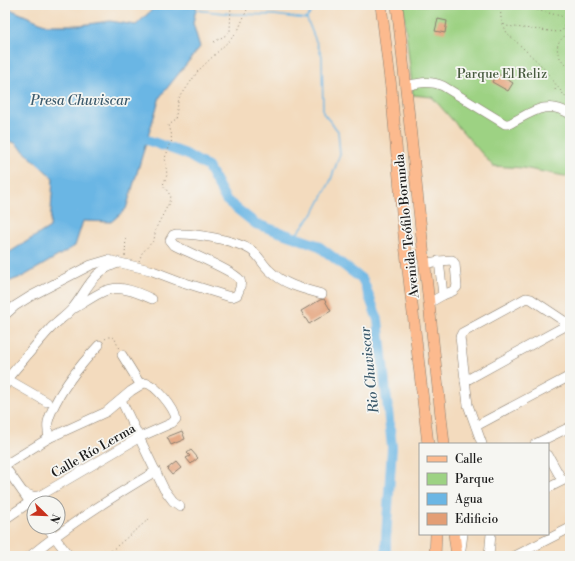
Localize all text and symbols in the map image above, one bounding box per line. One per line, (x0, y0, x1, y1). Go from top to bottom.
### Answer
park label: Parque El Reliz (457, 66, 547, 82)
water label: Presa Chuviscar (29, 92, 131, 110)
street label: Avenida Teófilo Borunda (391, 153, 423, 300)
water label: Rio Chuviscar (356, 325, 384, 415)
street label: Calle Río Lerma (48, 420, 139, 481)
legend (419, 443, 549, 535)
text: Calle (455, 452, 482, 467)
text: Parque (455, 472, 494, 487)
text: Agua (454, 492, 484, 507)
north arrow (26, 495, 66, 535)
text: N (46, 512, 62, 526)
text: Edificio (455, 512, 498, 527)

